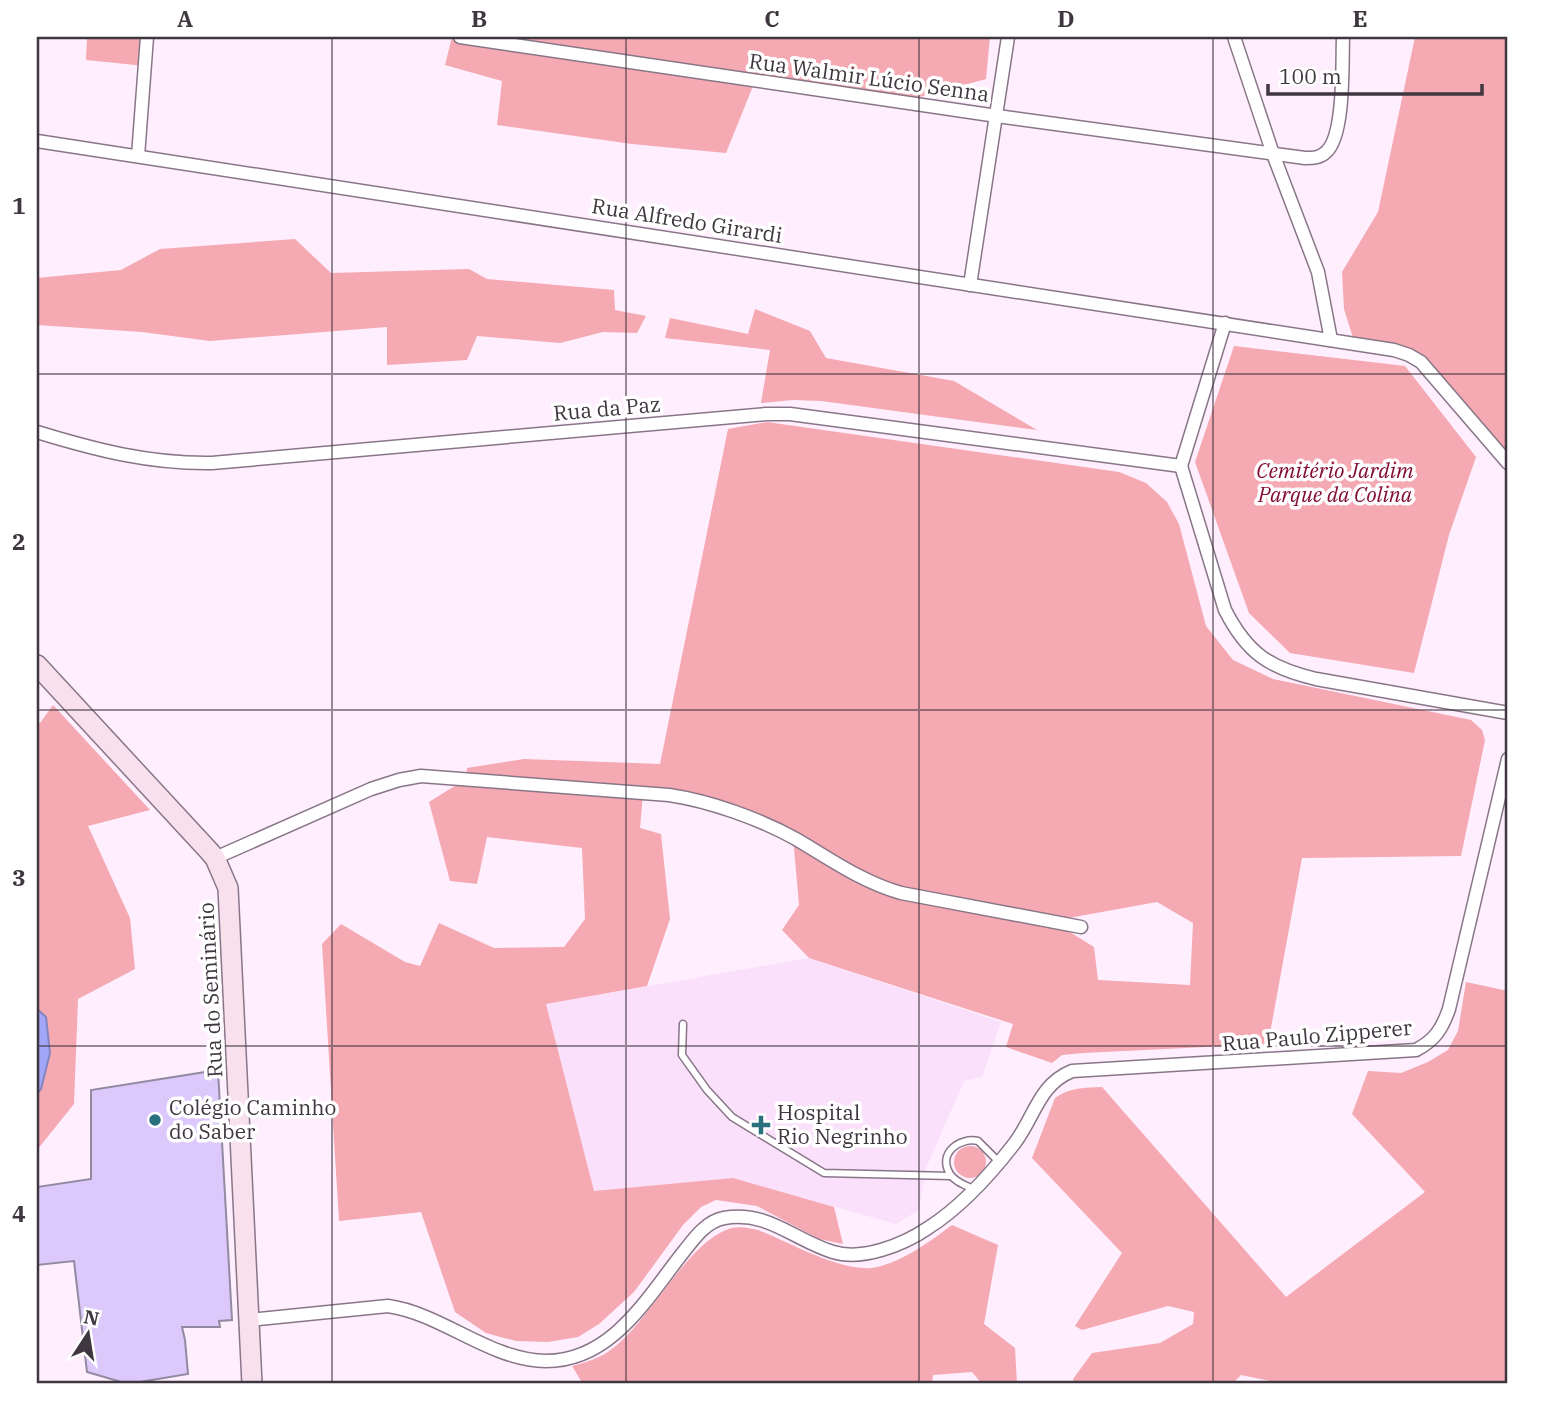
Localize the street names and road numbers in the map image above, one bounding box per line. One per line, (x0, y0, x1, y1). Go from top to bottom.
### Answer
street label: Rua Walmir Lúcio Senna (747, 46, 991, 108)
street label: Rua Alfredo Girardi (590, 191, 784, 249)
street label: Rua da Paz (552, 389, 662, 427)
street label: Rua do Seminário (191, 902, 229, 1079)
street label: Rua Paulo Zipperer (1221, 1013, 1414, 1057)

